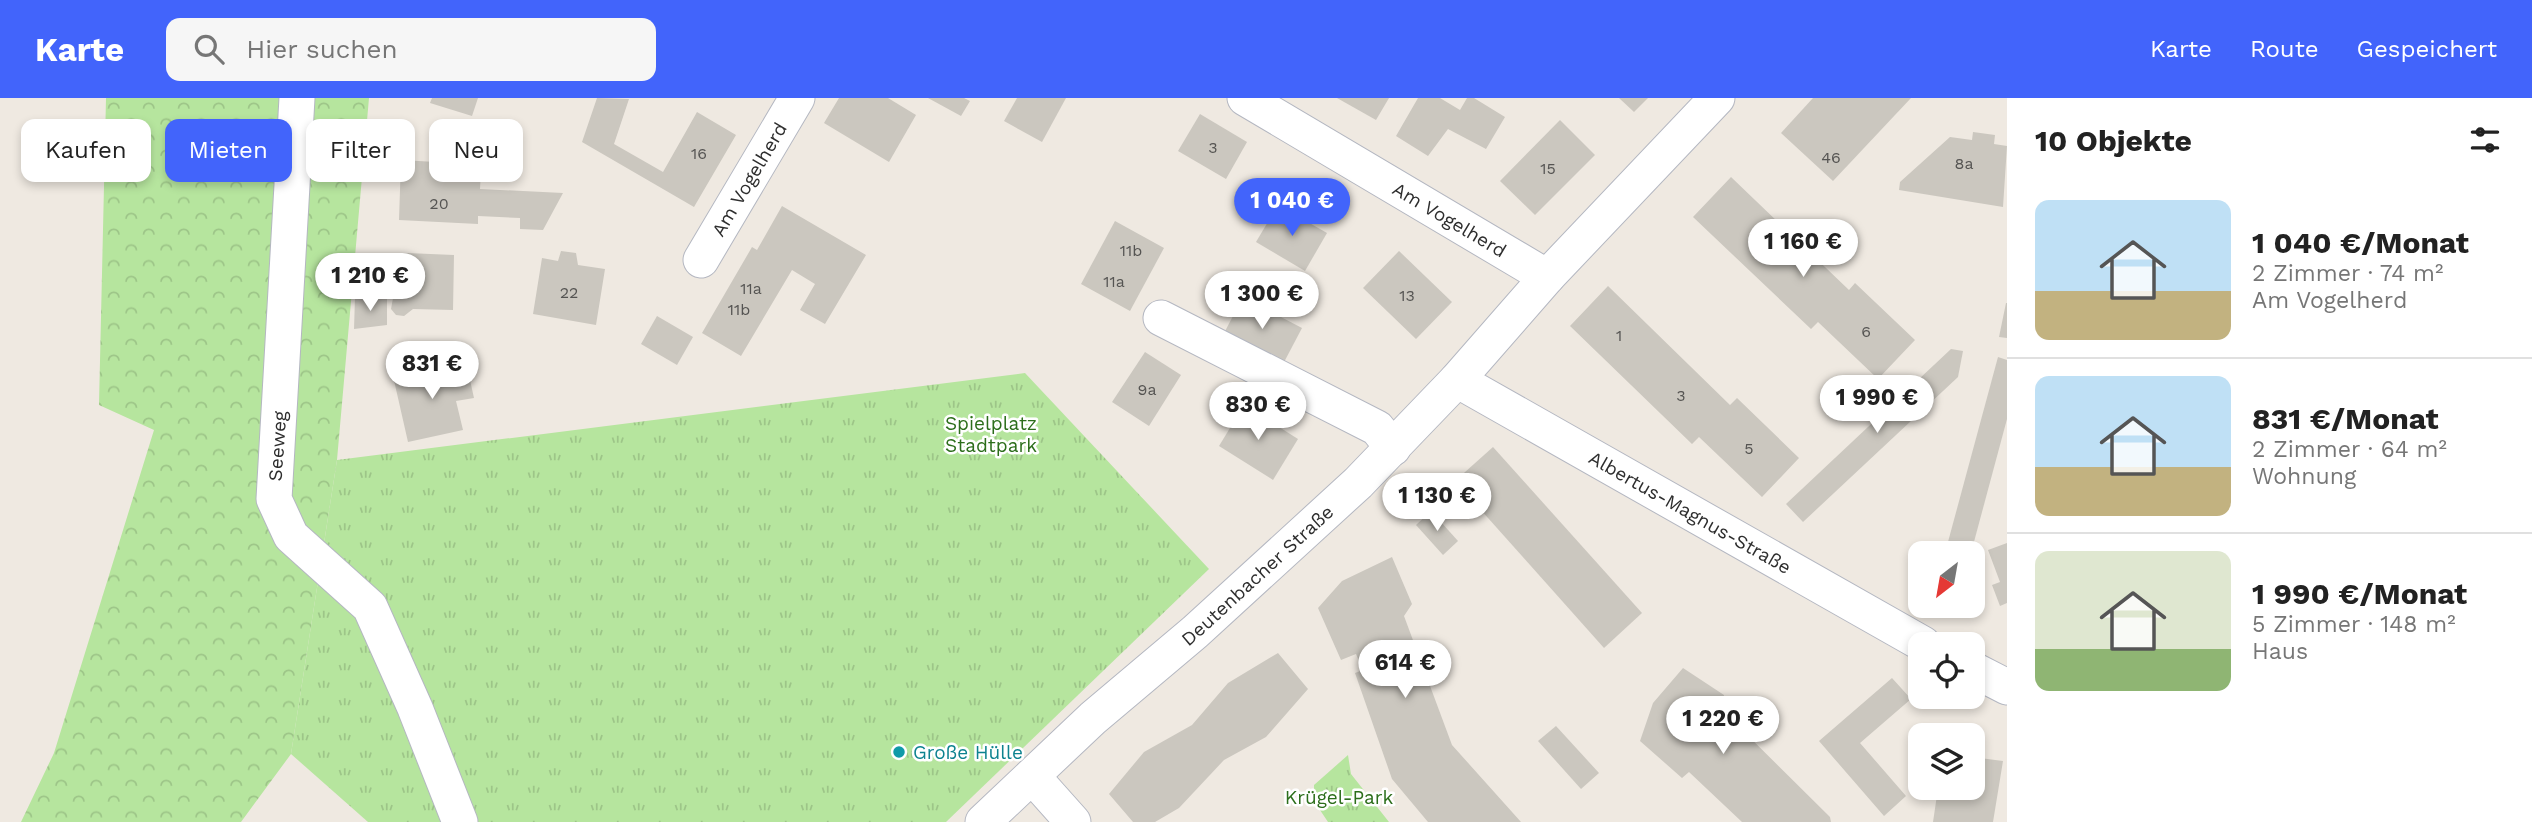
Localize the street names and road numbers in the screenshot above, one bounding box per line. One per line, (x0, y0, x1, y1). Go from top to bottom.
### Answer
street label: Am Vogelherd (707, 118, 792, 240)
street label: Am Vogelherd (1388, 177, 1511, 262)
street label: Seeweg (264, 409, 291, 482)
street label: Albertus-Magnus-Straße (1585, 446, 1795, 579)
street label: Deutenbacher Straße (1177, 500, 1338, 651)

